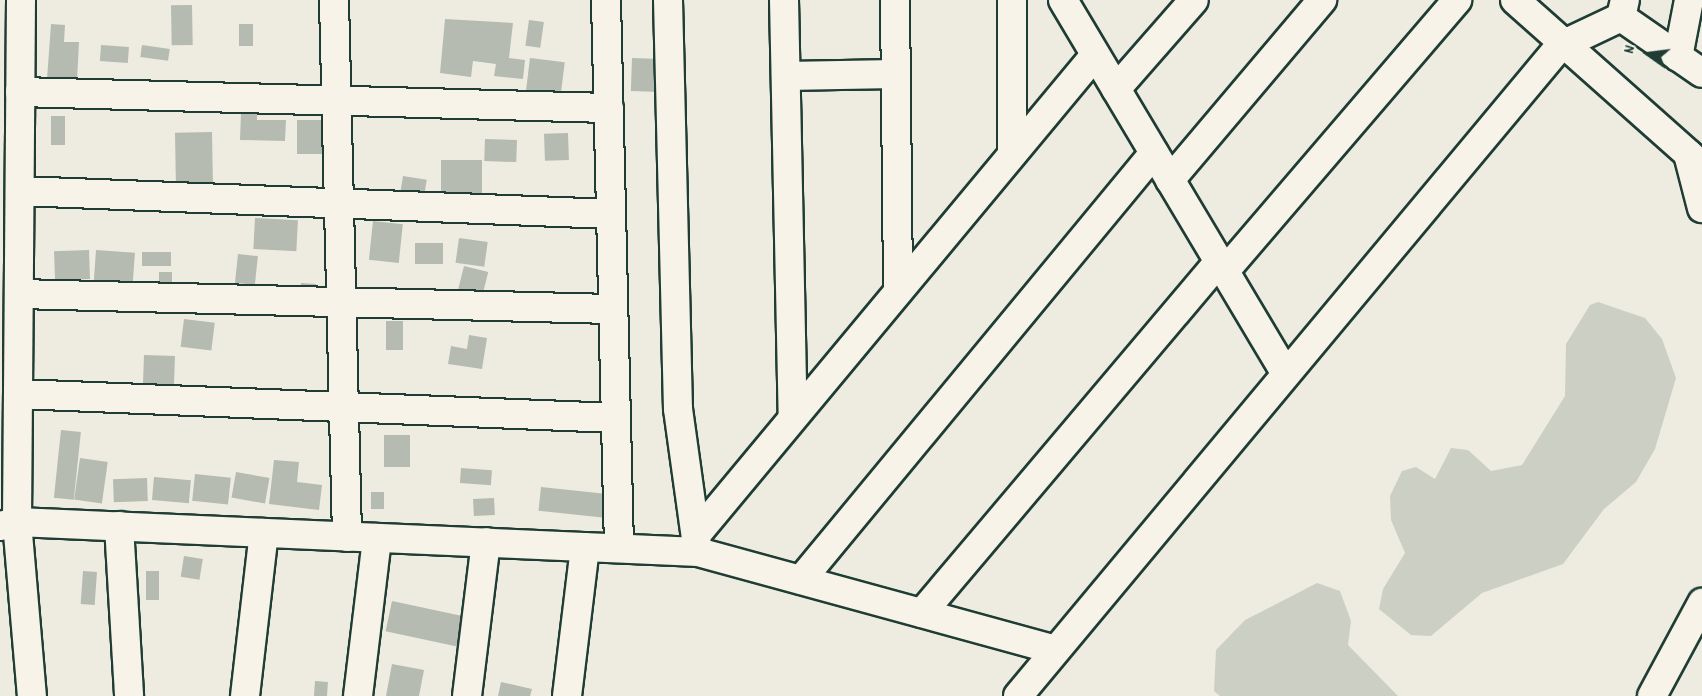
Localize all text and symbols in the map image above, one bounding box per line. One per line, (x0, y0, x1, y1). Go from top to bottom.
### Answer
north arrow (1618, 24, 1678, 84)
text: N (1618, 43, 1642, 56)

